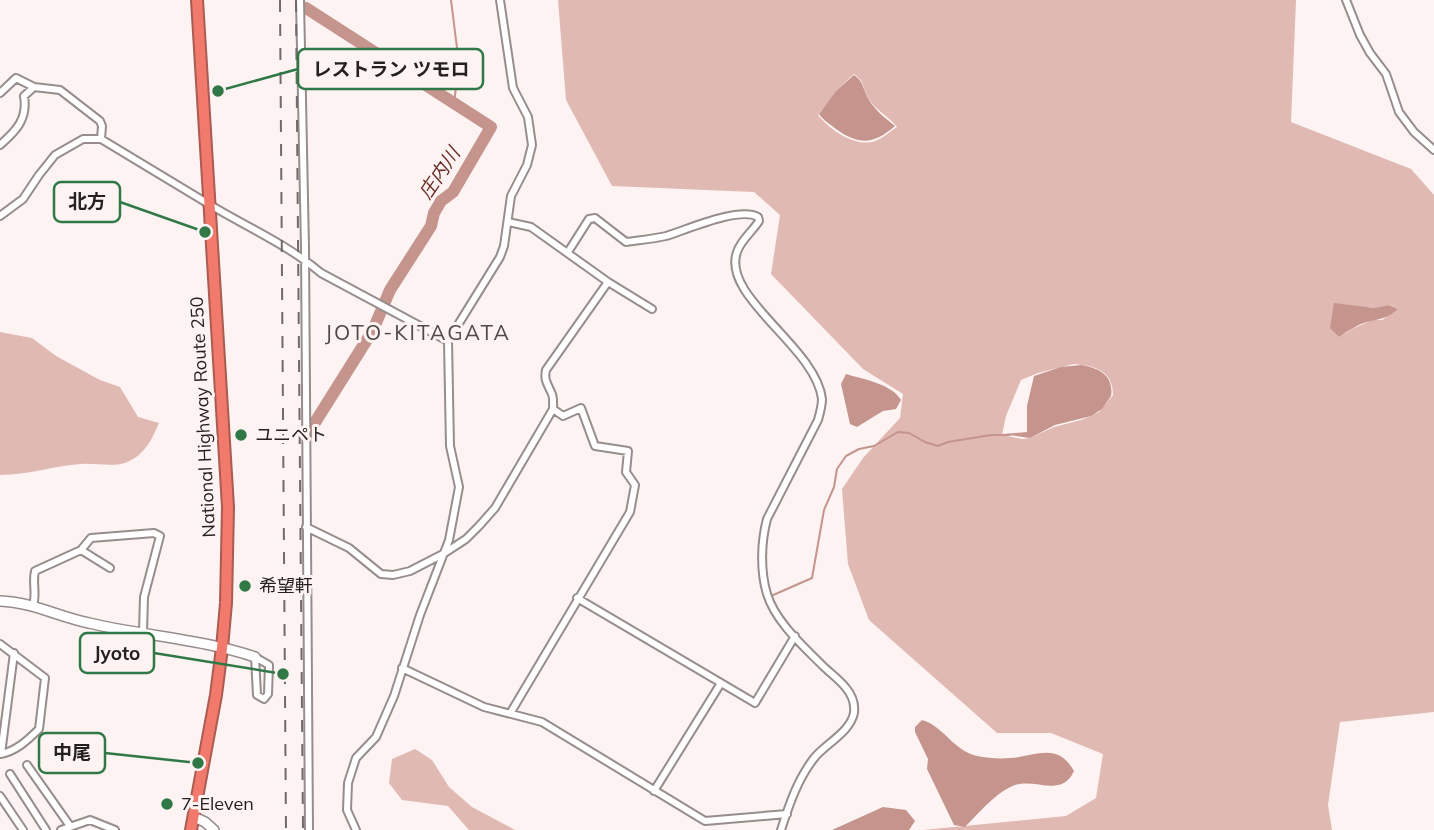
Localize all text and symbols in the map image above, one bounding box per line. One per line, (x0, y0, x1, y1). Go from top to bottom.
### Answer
callout: レストラン ツモロ (298, 49, 483, 89)
text: レストラン ツモロ (312, 57, 470, 81)
water label: 庄内川 (413, 141, 466, 203)
callout: 北方 (54, 182, 120, 222)
text: 北方 (68, 189, 106, 213)
street label: National Highway Route 250 (185, 296, 220, 538)
district label: JOTO-KITAGATA (325, 319, 511, 345)
place label: ユニペト (255, 423, 327, 446)
marker: ユニペト (233, 427, 249, 443)
place label: 希望軒 (259, 574, 313, 597)
marker: 希望軒 (237, 578, 253, 594)
callout: Jyoto (80, 633, 154, 673)
text: Jyoto (94, 641, 140, 665)
callout: 中尾 (39, 733, 105, 773)
text: 中尾 (53, 740, 91, 764)
place label: 7-Eleven (181, 792, 254, 815)
marker: 7-Eleven (159, 796, 175, 812)

